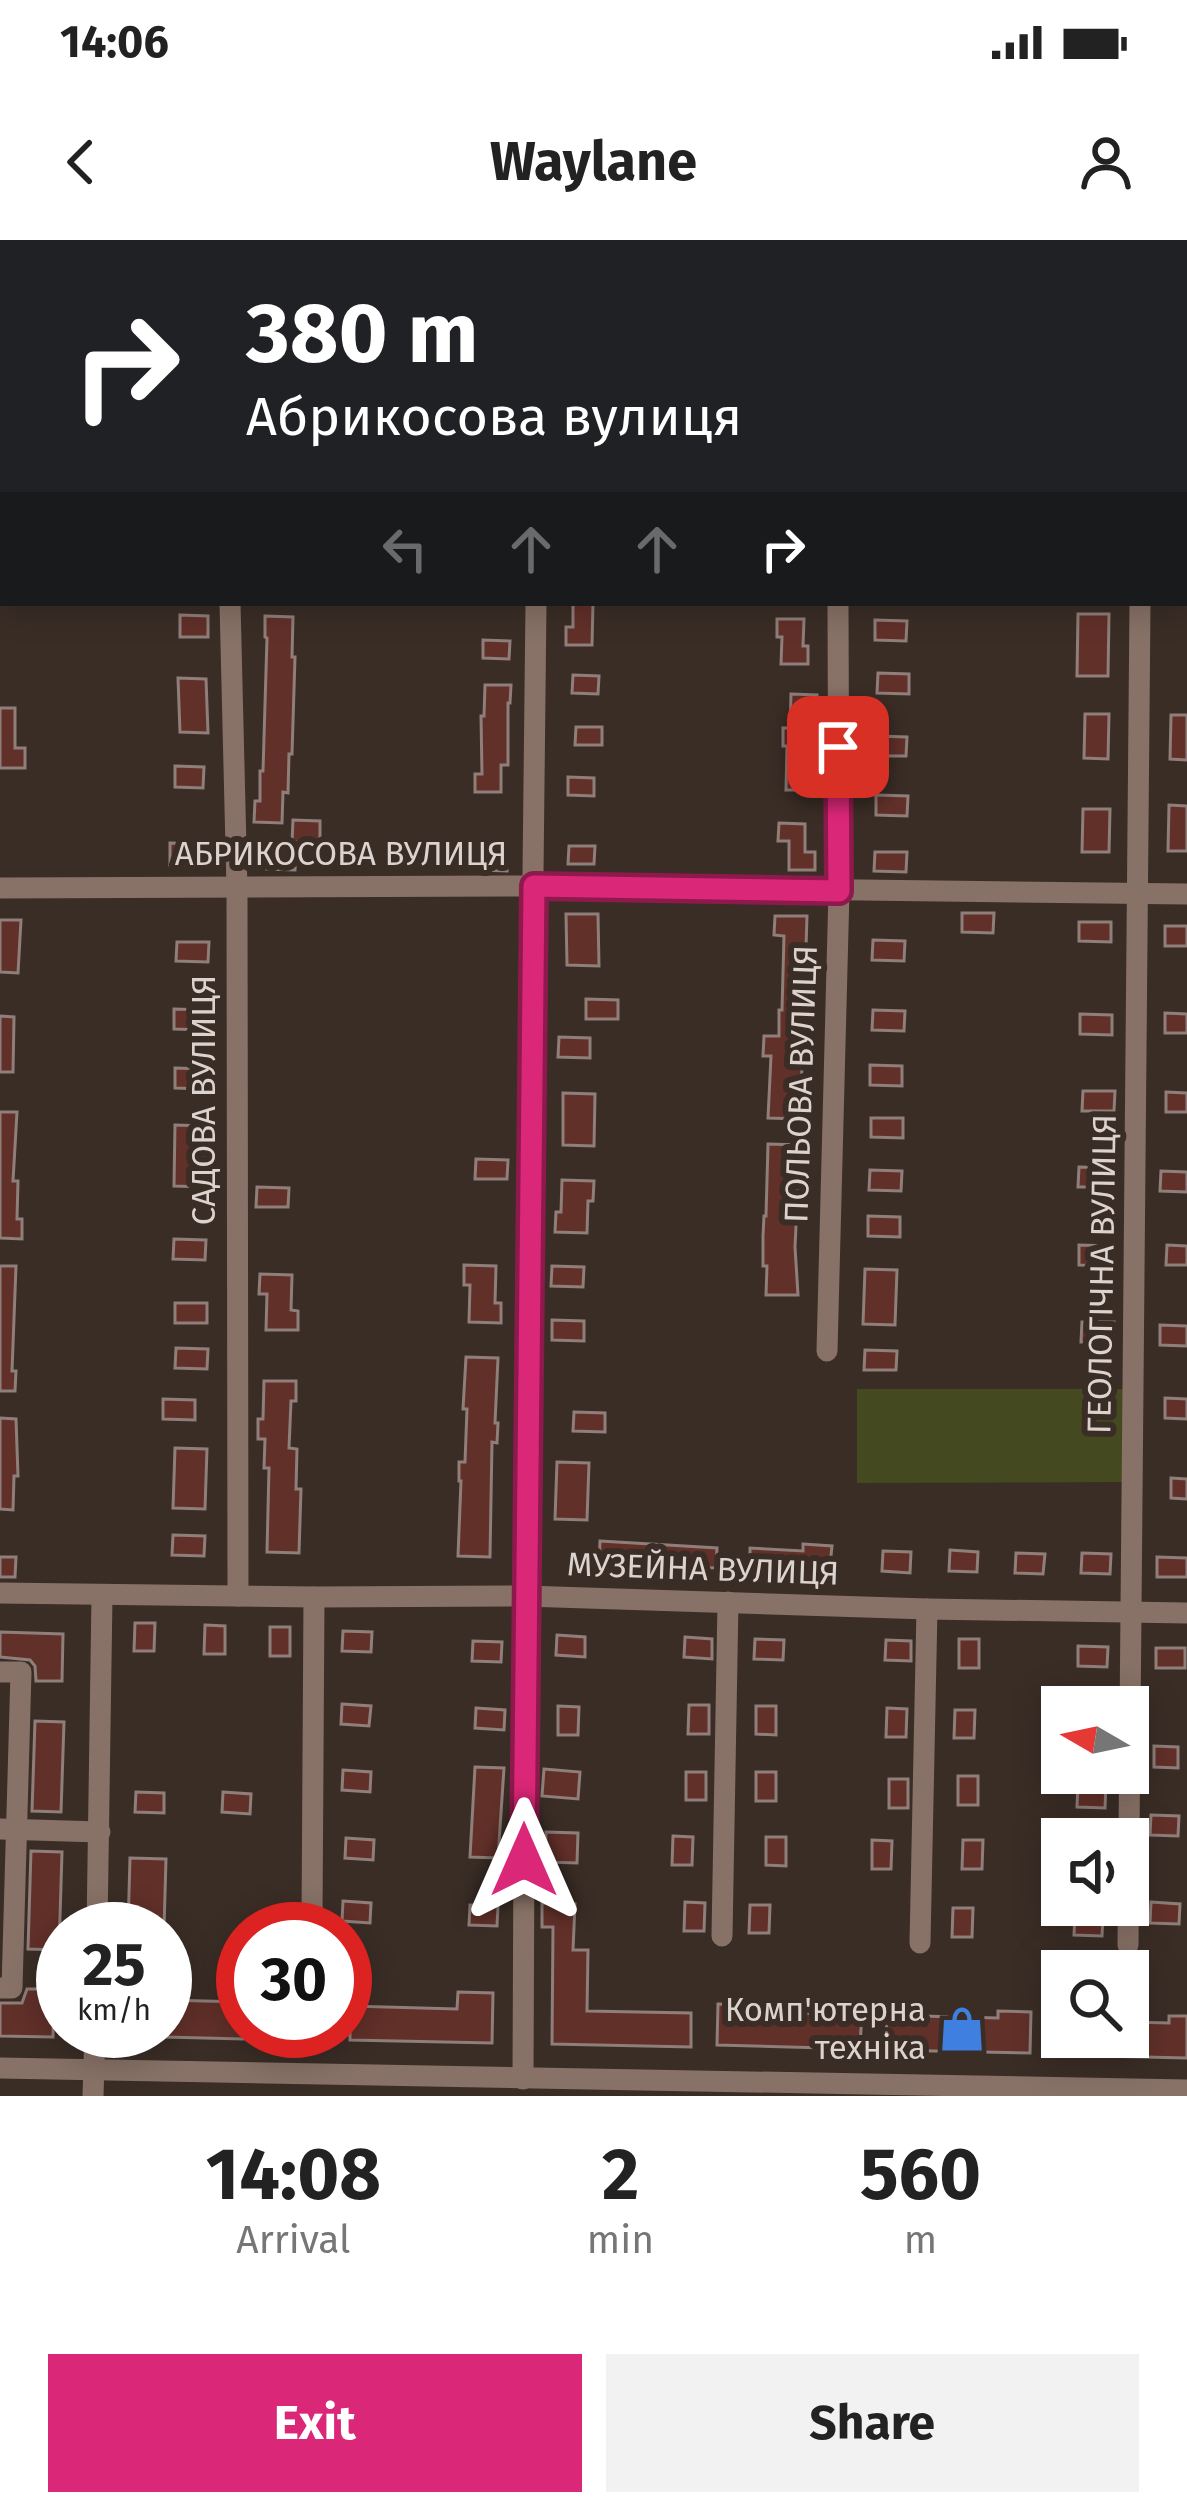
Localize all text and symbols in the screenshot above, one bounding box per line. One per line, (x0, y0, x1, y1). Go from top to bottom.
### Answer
text: 14:06 (60, 15, 169, 69)
icon: back (48, 129, 114, 195)
icon: person (1073, 129, 1139, 195)
text: Waylane (490, 130, 697, 194)
text: 380 m (246, 283, 479, 384)
icon: right (48, 288, 204, 444)
text: Абрикосова вулиця (246, 385, 742, 449)
icon: left (372, 516, 438, 582)
icon: ahead (498, 516, 564, 582)
icon: ahead (624, 516, 690, 582)
icon: right (750, 516, 816, 582)
pin (787, 696, 889, 798)
icon: arrive (805, 714, 871, 780)
street label: АБРИКОСОВА ВУЛИЦЯ (175, 834, 507, 874)
street label: ПОЛЬОВА ВУЛИЦЯ (776, 944, 826, 1224)
street label: САДОВА ВУЛИЦЯ (184, 975, 224, 1225)
street label: ГЕОЛОГІЧНА ВУЛИЦЯ (1079, 1114, 1125, 1434)
street label: МУЗЕЙНА ВУЛИЦЯ (566, 1544, 840, 1594)
north arrow (1041, 1686, 1149, 1794)
map controls (1041, 1686, 1149, 2058)
position arrow (461, 1797, 587, 1923)
button: sound (1041, 1818, 1149, 1926)
speed limit sign: 30 (216, 1902, 372, 2058)
text: 25 (82, 1929, 146, 2001)
button: search (1041, 1950, 1149, 2058)
place label: Комп'ютерна техніка (725, 1990, 926, 2068)
text: km/h (77, 1992, 151, 2028)
shop icon: Комп'ютерна техніка (937, 2004, 987, 2054)
text: 14:08 (206, 2132, 381, 2218)
text: 2 (602, 2132, 639, 2218)
text: 560 (860, 2132, 981, 2218)
text: Arrival (236, 2217, 351, 2263)
text: min (587, 2217, 654, 2263)
text: m (904, 2217, 937, 2263)
button: Exit (48, 2354, 582, 2492)
button: Share (606, 2354, 1139, 2492)

